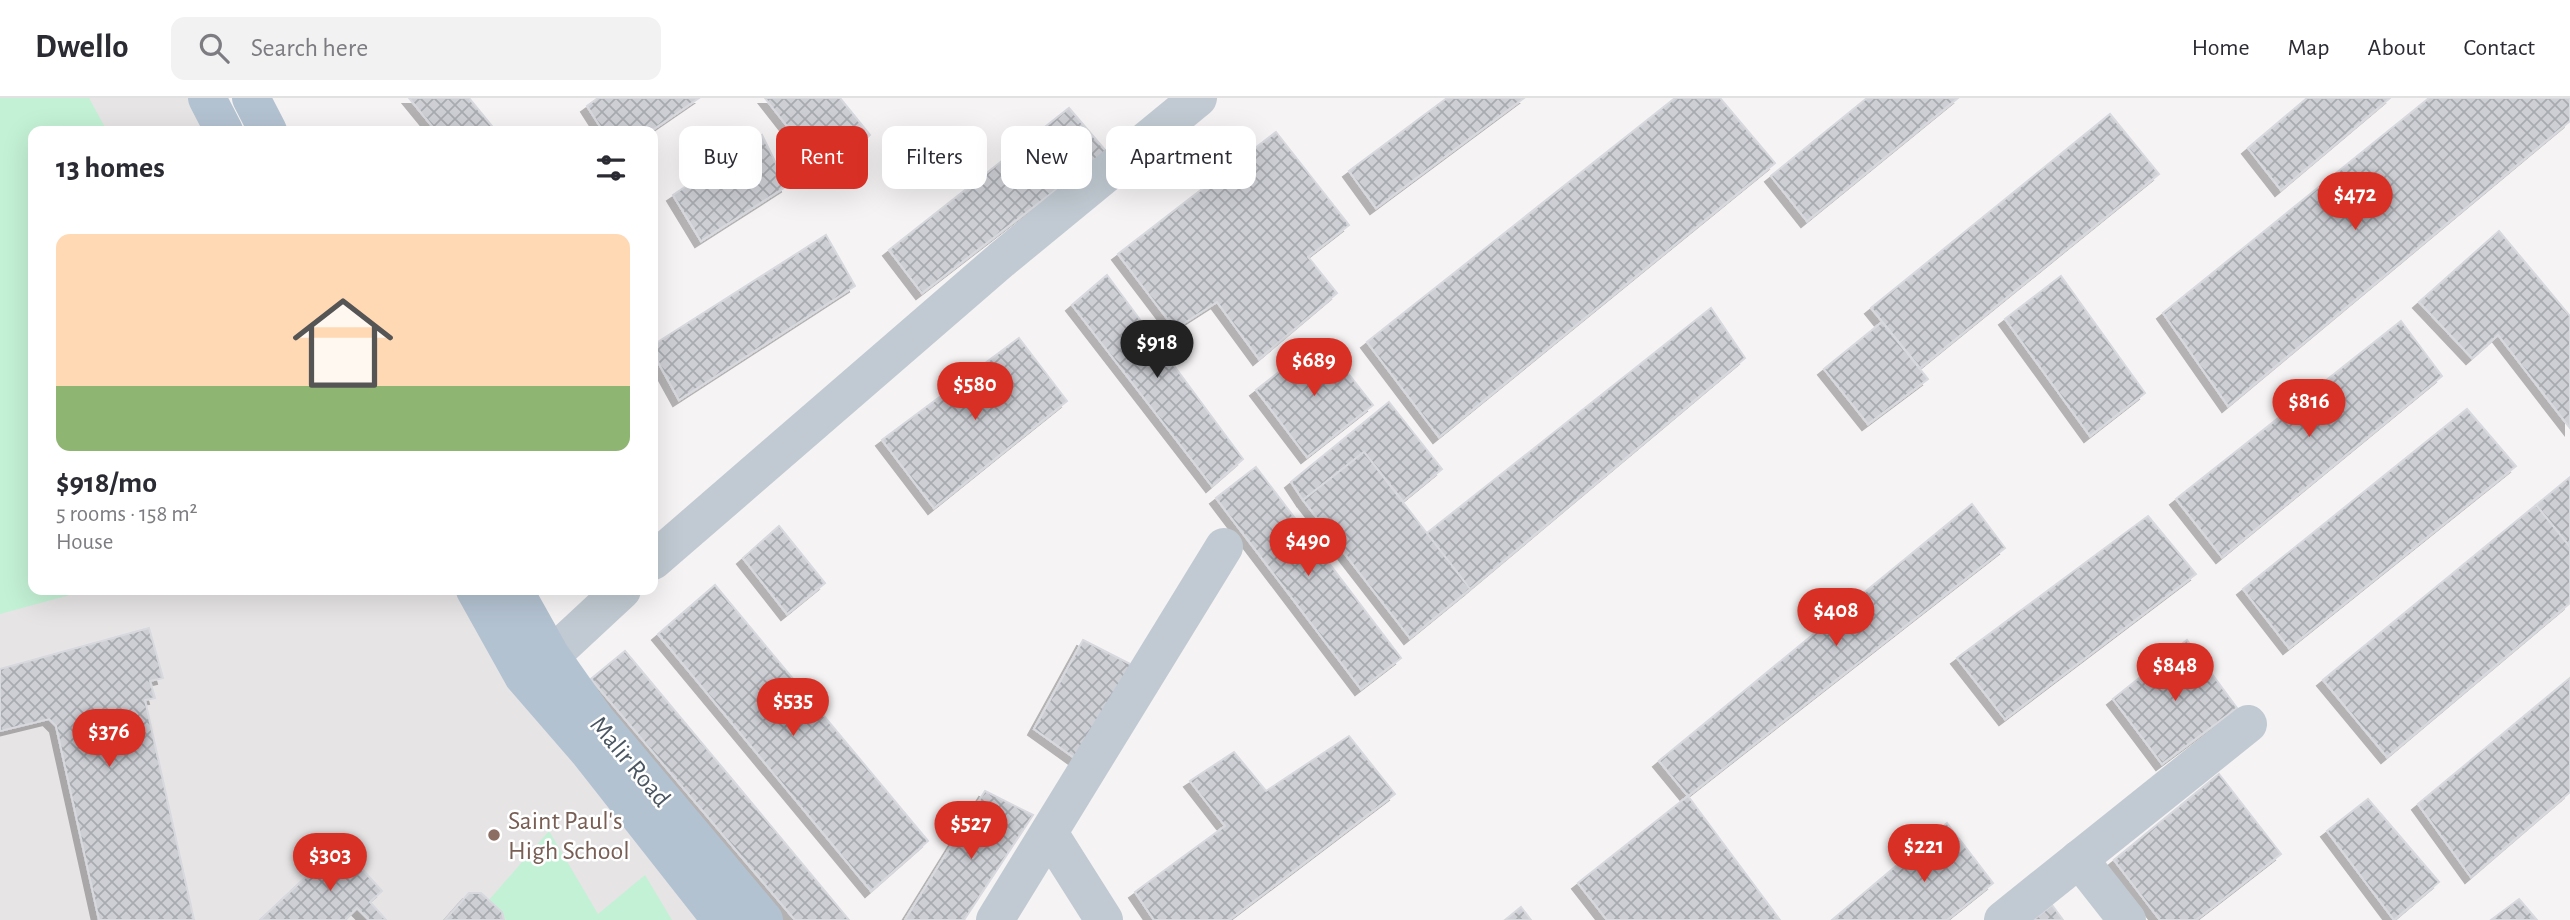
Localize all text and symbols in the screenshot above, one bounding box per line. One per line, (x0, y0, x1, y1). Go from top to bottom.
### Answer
search box (171, 17, 661, 80)
icon: search (195, 29, 233, 67)
text: Dwello (35, 31, 129, 64)
text: Search here (251, 35, 368, 61)
text: Home (2192, 36, 2250, 60)
text: Map (2288, 36, 2330, 60)
text: About (2368, 36, 2425, 60)
text: Contact (2463, 36, 2535, 60)
chip: Buy (679, 126, 762, 189)
chip: Rent (776, 126, 868, 189)
chip: Filters (882, 126, 987, 189)
chip: New (1001, 126, 1092, 189)
chip: Apartment (1106, 126, 1256, 189)
icon: filters (592, 149, 630, 187)
text: 13 homes (56, 153, 165, 183)
pin: $472 (2314, 172, 2396, 232)
text: $472 (2334, 183, 2376, 206)
icon: home (280, 280, 406, 406)
pin: $918 (1116, 320, 1198, 380)
text: $918 (1136, 331, 1178, 354)
pin: $689 (1273, 338, 1355, 398)
text: $689 (1292, 349, 1336, 372)
pin: $580 (934, 362, 1016, 422)
text: $580 (953, 373, 997, 396)
pin: $816 (2268, 380, 2350, 439)
text: $816 (2288, 390, 2330, 413)
text: $918/mo (56, 468, 157, 498)
text: 5 rooms · 158 m² (56, 503, 198, 526)
pin: $490 (1267, 518, 1349, 578)
text: $490 (1285, 529, 1331, 552)
text: House (56, 531, 113, 554)
pin: $408 (1795, 588, 1877, 648)
text: $408 (1813, 599, 1859, 622)
pin: $848 (2134, 644, 2216, 703)
text: $848 (2153, 654, 2197, 677)
pin: $535 (752, 678, 834, 738)
text: $535 (773, 689, 813, 712)
pin: $376 (68, 710, 150, 769)
street label: Malir Road (585, 711, 675, 812)
text: $376 (88, 720, 130, 743)
pin: $527 (930, 802, 1012, 861)
place label: Saint Paul's High School (508, 808, 630, 864)
text: $527 (950, 812, 992, 835)
pin: $221 (1883, 824, 1965, 884)
marker: Saint Paul's High School (486, 827, 502, 843)
pin: $303 (289, 834, 371, 893)
text: $221 (1904, 835, 1944, 858)
text: $303 (309, 844, 351, 867)

